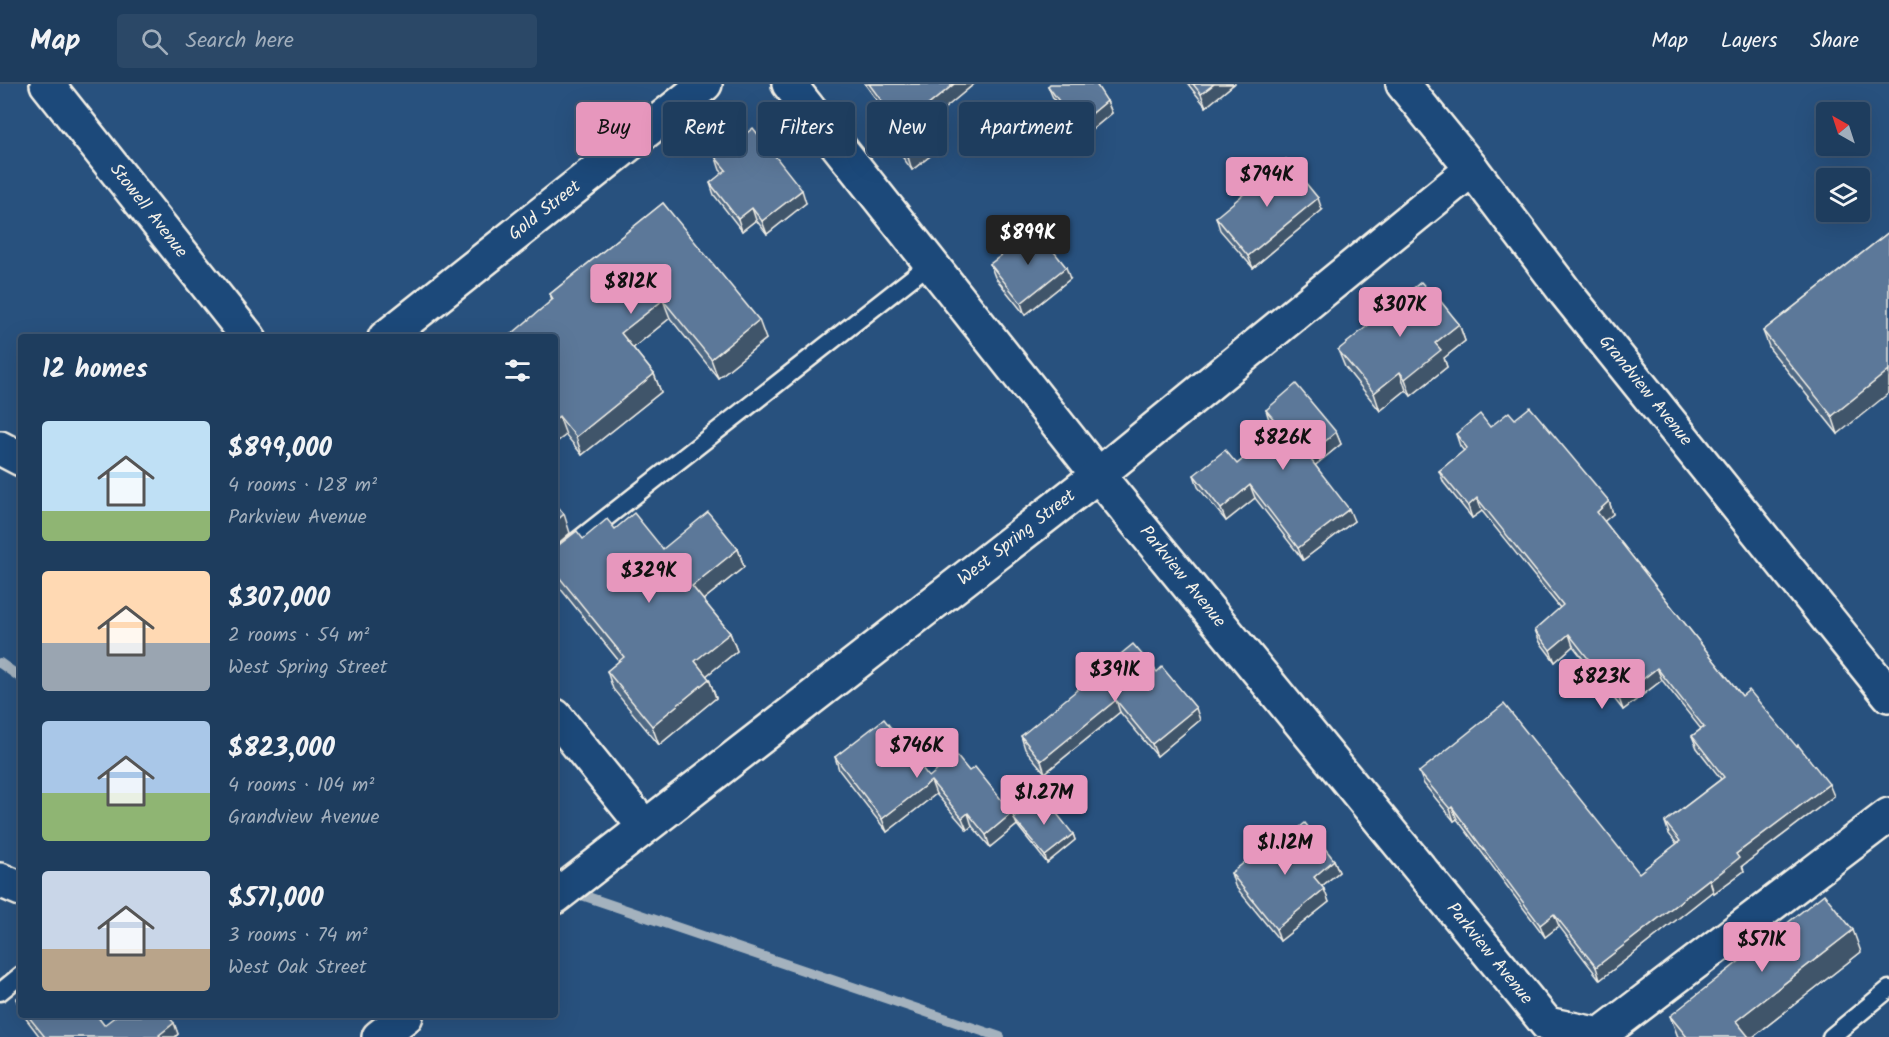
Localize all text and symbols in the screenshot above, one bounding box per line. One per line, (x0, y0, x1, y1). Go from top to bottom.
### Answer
search box (117, 14, 537, 68)
text: Map (30, 19, 81, 64)
text: Search here (186, 24, 294, 59)
icon: search (138, 25, 171, 58)
text: Map (1651, 25, 1688, 58)
text: Layers (1721, 25, 1777, 58)
text: Share (1810, 25, 1859, 58)
chip: Buy (576, 102, 651, 156)
chip: Rent (663, 102, 746, 156)
chip: Filters (758, 102, 855, 156)
chip: New (867, 102, 947, 156)
chip: Apartment (959, 102, 1094, 156)
north arrow (1816, 102, 1870, 156)
map controls (1816, 102, 1870, 222)
street label: Stowell Avenue (102, 157, 194, 265)
pin: $794K (1225, 157, 1309, 208)
text: $794K (1240, 160, 1294, 192)
button: layers (1816, 168, 1870, 222)
street label: Gold Street (502, 173, 588, 249)
pin: $899K (986, 215, 1070, 266)
text: $899K (1000, 218, 1056, 250)
pin: $812K (589, 264, 673, 315)
text: $812K (604, 267, 658, 299)
pin: $307K (1358, 287, 1442, 338)
text: $307K (1373, 290, 1427, 322)
street label: Grandview Avenue (1591, 329, 1699, 453)
text: 12 homes (42, 349, 148, 391)
icon: filters (501, 354, 534, 387)
pin: $826K (1241, 420, 1325, 471)
text: $826K (1254, 423, 1312, 455)
text: $899,000 (228, 428, 332, 470)
icon: home (90, 445, 162, 517)
text: 4 rooms · 128 m² (228, 470, 377, 502)
street label: West Spring Street (952, 482, 1083, 594)
text: Parkview Avenue (228, 502, 367, 534)
street label: Parkview Avenue (1131, 519, 1233, 635)
pin: $329K (607, 553, 691, 604)
text: $329K (621, 556, 677, 588)
text: $307,000 (228, 578, 330, 620)
icon: home (90, 595, 162, 667)
text: 2 rooms · 54 m² (228, 620, 369, 652)
text: West Spring Street (228, 652, 387, 684)
pin: $391K (1073, 652, 1157, 703)
text: $391K (1090, 655, 1140, 687)
pin: $823K (1560, 659, 1644, 710)
text: $823K (1573, 662, 1631, 694)
text: $823,000 (228, 728, 335, 770)
pin: $746K (875, 728, 959, 779)
text: $746K (889, 731, 945, 763)
icon: home (90, 745, 162, 817)
text: 4 rooms · 104 m² (228, 770, 374, 802)
pin: $1.27M (995, 775, 1093, 826)
text: $1.27M (1015, 778, 1073, 810)
text: Grandview Avenue (228, 802, 379, 834)
pin: $1.12M (1236, 825, 1334, 876)
text: $1.12M (1257, 828, 1313, 860)
text: $571,000 (228, 878, 324, 920)
icon: home (90, 895, 162, 967)
street label: Parkview Avenue (1438, 896, 1540, 1012)
text: 3 rooms · 74 m² (228, 920, 368, 952)
pin: $571K (1720, 922, 1804, 973)
text: $571K (1737, 925, 1787, 957)
text: West Oak Street (228, 952, 367, 984)

